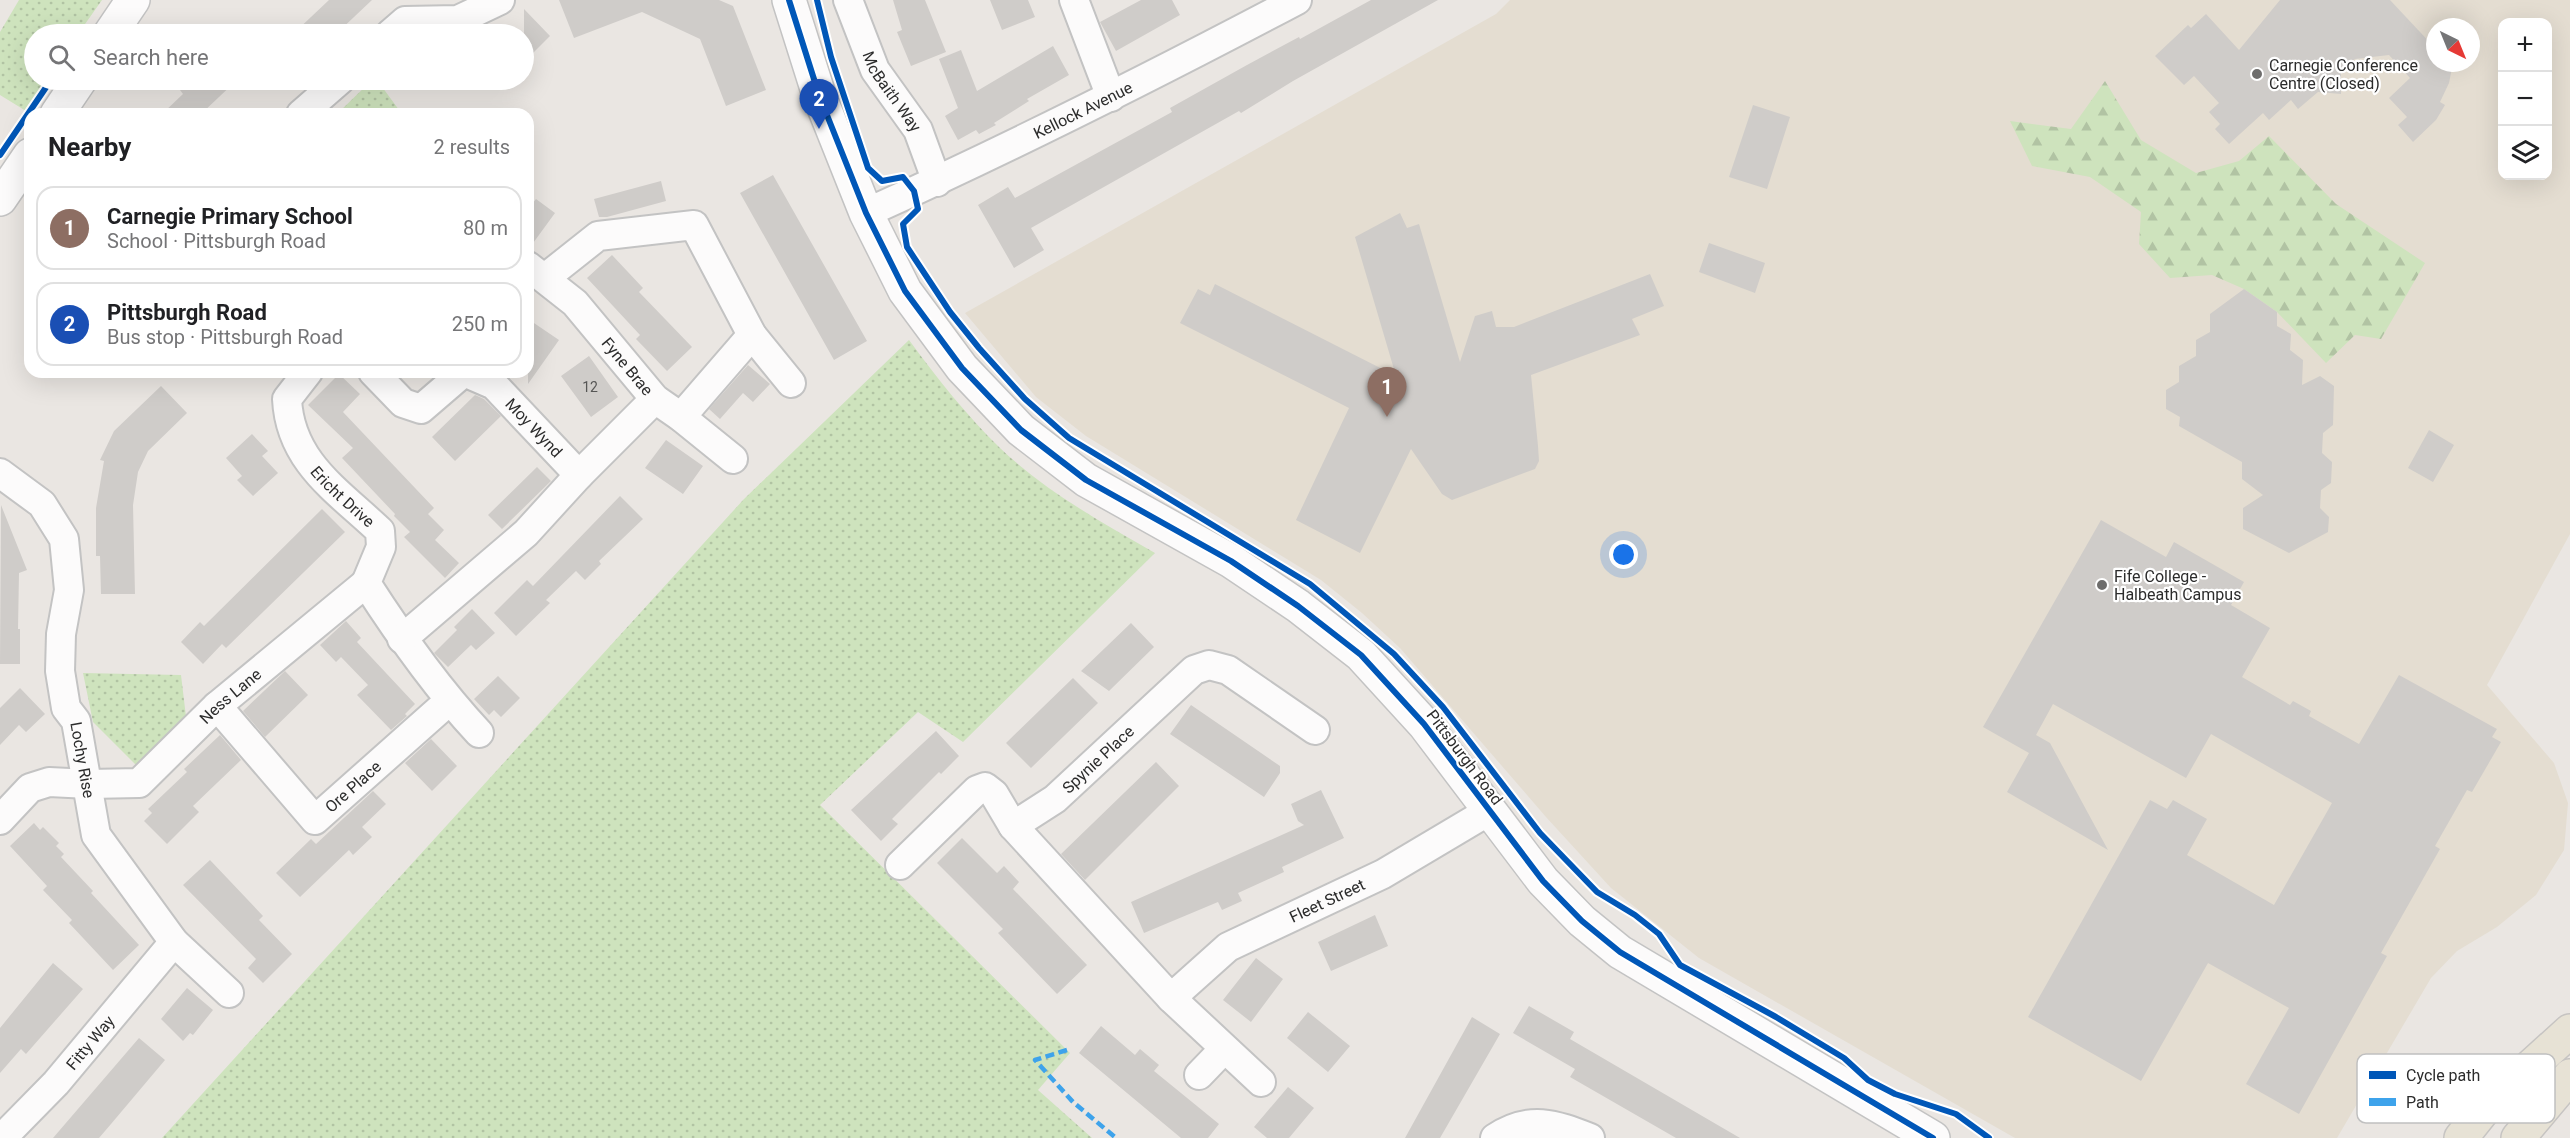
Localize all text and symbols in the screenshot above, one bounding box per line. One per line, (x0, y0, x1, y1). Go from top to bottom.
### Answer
north arrow (2426, 18, 2480, 72)
map controls (2498, 18, 2552, 180)
button: + (2498, 18, 2552, 72)
search box (24, 24, 534, 90)
icon: search (45, 41, 78, 74)
text: Search here (93, 45, 209, 70)
street label: McBaith Way (859, 49, 925, 136)
place label: Carnegie Conference Centre (Closed) (2269, 56, 2418, 93)
marker: Carnegie Conference Centre (Closed) (2250, 67, 2264, 81)
button: − (2498, 72, 2552, 126)
street label: Kellock Avenue (1030, 78, 1136, 143)
pin: 2 (800, 80, 838, 129)
button: layers (2498, 126, 2552, 180)
text: Nearby (48, 132, 131, 162)
text: 2 results (434, 135, 510, 159)
text: Carnegie Primary School (107, 204, 353, 229)
text: 1 (64, 216, 75, 240)
text: 80 m (463, 216, 508, 240)
text: School · Pittsburgh Road (107, 229, 326, 253)
text: Pittsburgh Road (107, 300, 267, 325)
text: 2 (64, 312, 75, 336)
text: 250 m (452, 312, 508, 336)
text: Bus stop · Pittsburgh Road (107, 325, 343, 349)
street label: Fyne Brae (598, 334, 657, 399)
pin: 1 (1368, 368, 1406, 417)
house number: 12 (582, 379, 598, 395)
street label: Moy Wynd (501, 394, 566, 461)
street label: Ericht Drive (306, 462, 378, 531)
your location (1609, 540, 1638, 569)
place label: Fife College - Halbeath Campus (2114, 567, 2241, 604)
marker: Fife College - Halbeath Campus (2095, 578, 2109, 592)
street label: Ness Lane (196, 665, 265, 728)
street label: Pittsburgh Road (1423, 706, 1507, 809)
street label: Lochy Rise (66, 721, 98, 800)
street label: Spynie Place (1058, 722, 1138, 797)
street label: Ore Place (321, 757, 385, 817)
street label: Fleet Street (1286, 875, 1368, 927)
street label: Fitty Way (62, 1011, 119, 1074)
legend (2357, 1054, 2555, 1123)
text: Cycle path (2406, 1066, 2480, 1085)
text: Path (2406, 1093, 2439, 1112)

